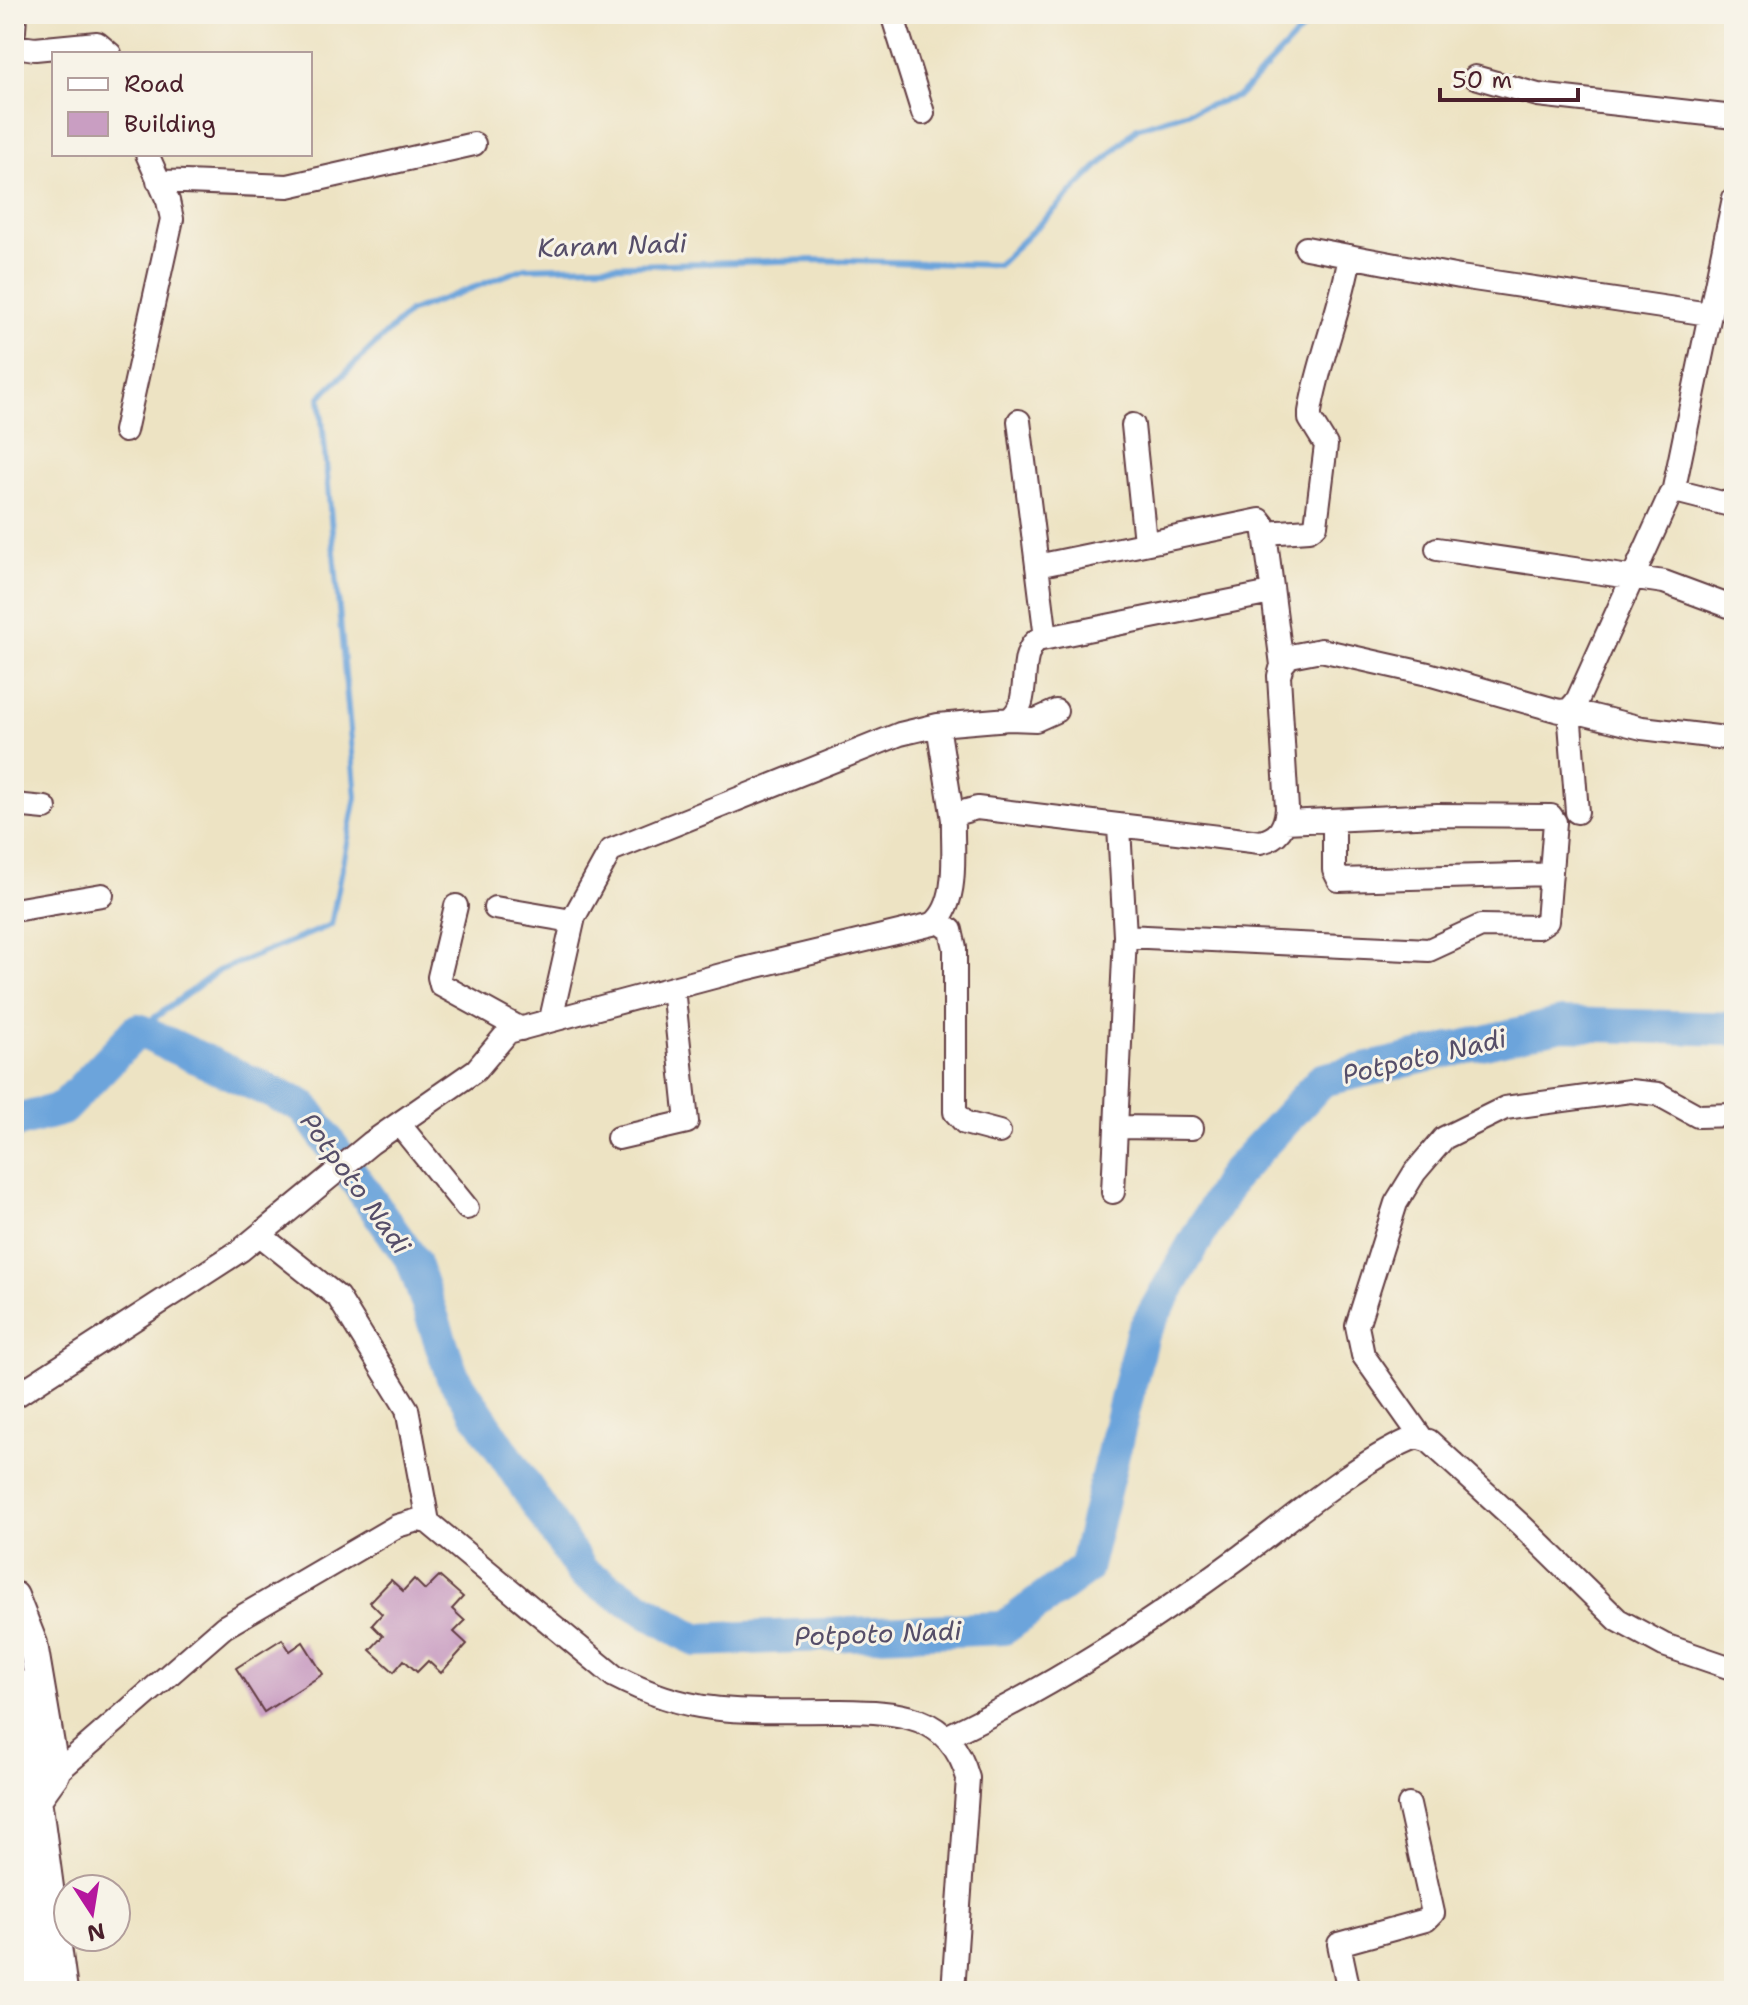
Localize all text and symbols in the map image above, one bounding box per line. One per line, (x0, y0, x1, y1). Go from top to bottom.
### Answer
legend (52, 52, 312, 156)
scale bar (1440, 52, 1578, 102)
text: 50 m (1452, 64, 1512, 96)
text: Road (124, 68, 184, 100)
text: Building (124, 108, 216, 140)
water label: Karam Nadi (537, 225, 688, 265)
water label: Potpoto Nadi (1339, 1020, 1510, 1092)
water label: Potpoto Nadi (293, 1105, 420, 1261)
water label: Potpoto Nadi (794, 1613, 963, 1653)
north arrow (52, 1873, 132, 1953)
text: N (85, 1916, 108, 1948)

